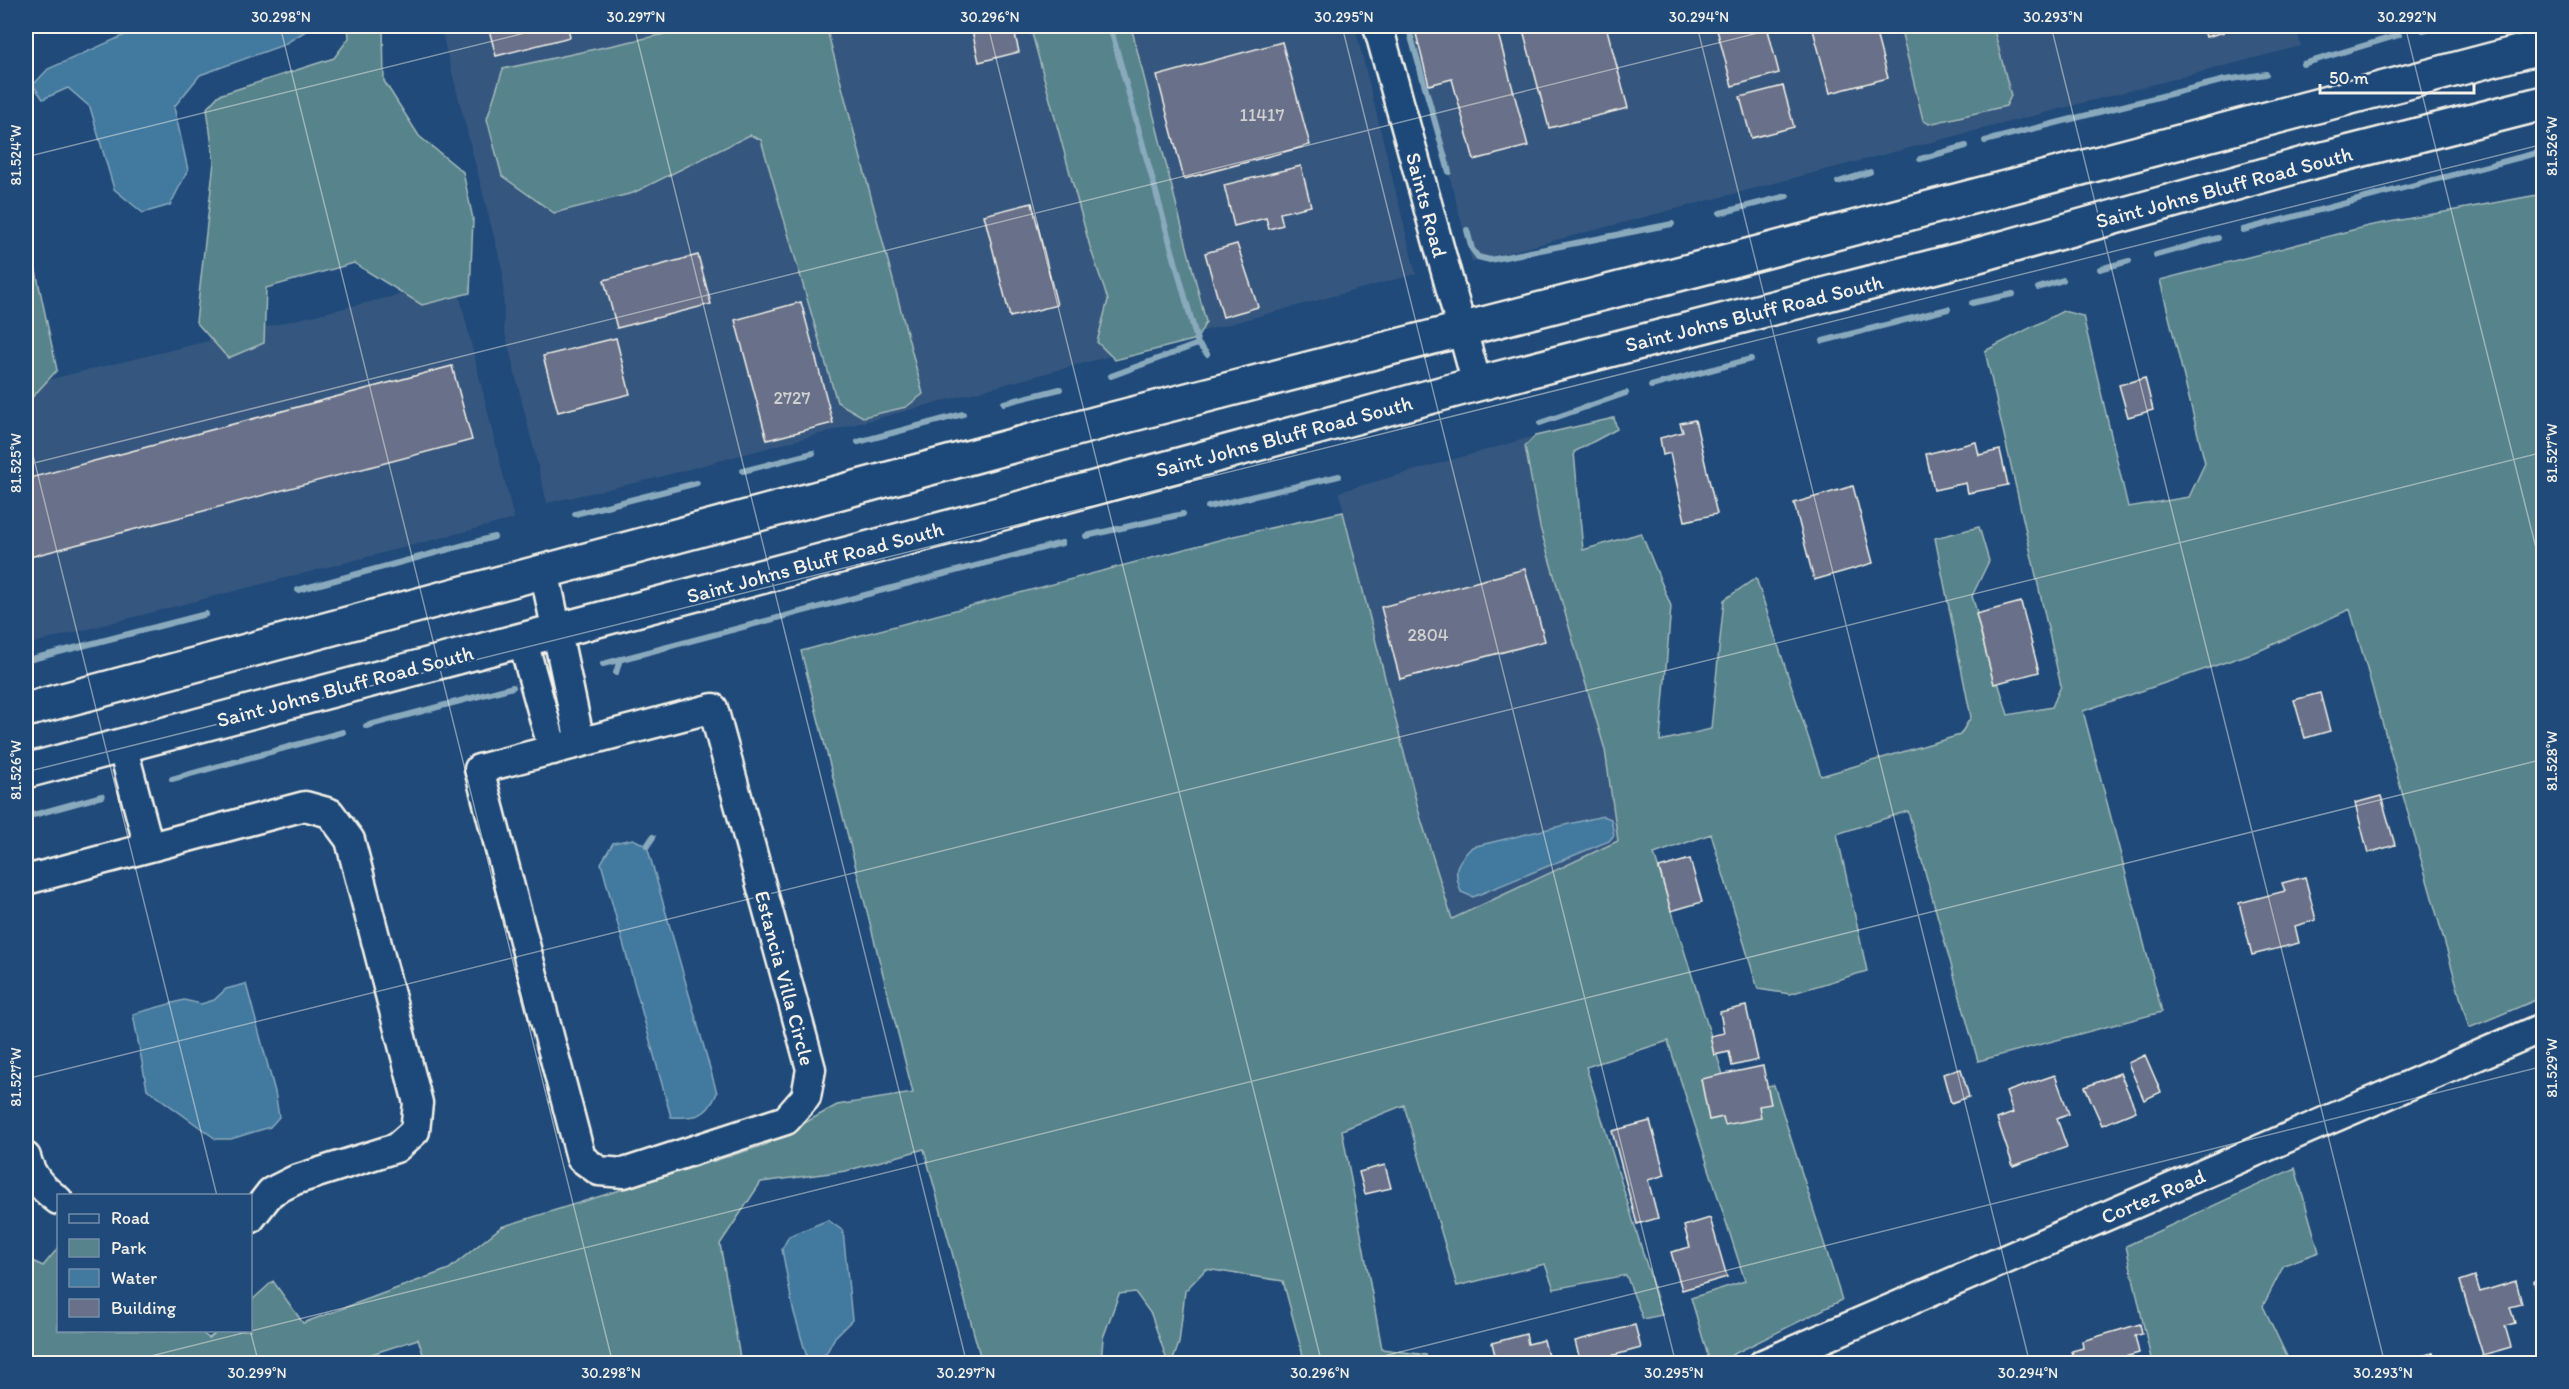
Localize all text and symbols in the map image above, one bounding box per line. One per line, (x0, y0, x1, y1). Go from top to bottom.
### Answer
text: 30.298°N (251, 8, 311, 26)
text: 30.297°N (607, 8, 665, 26)
text: 30.296°N (960, 8, 1020, 26)
text: 30.295°N (1314, 8, 1374, 26)
text: 30.294°N (1669, 8, 1729, 26)
text: 30.293°N (2023, 8, 2083, 26)
text: 30.292°N (2377, 8, 2437, 26)
scale bar (2320, 57, 2474, 95)
text: 50 m (2329, 67, 2369, 89)
house number: 11417 (1240, 104, 1284, 126)
text: 81.526°W (2543, 116, 2561, 176)
text: 81.524°W (7, 124, 25, 185)
street label: Saint Johns Bluff Road South (2093, 141, 2355, 233)
street label: Saints Road (1401, 150, 1453, 261)
street label: Saint Johns Bluff Road South (1622, 269, 1886, 357)
house number: 2727 (774, 387, 810, 409)
street label: Saint Johns Bluff Road South (1153, 390, 1415, 482)
text: 81.527°W (2543, 423, 2561, 483)
text: 81.525°W (7, 433, 25, 493)
street label: Saint Johns Bluff Road South (684, 516, 946, 608)
house number: 2804 (1407, 624, 1449, 646)
street label: Saint Johns Bluff Road South (214, 640, 476, 732)
text: 81.528°W (2543, 731, 2561, 791)
text: 81.526°W (7, 740, 25, 800)
street label: Estancia Villa Circle (750, 888, 820, 1068)
text: 81.529°W (2543, 1038, 2561, 1098)
text: 81.527°W (7, 1047, 25, 1107)
street label: Cortez Road (2097, 1163, 2209, 1229)
legend (57, 1194, 252, 1332)
text: Road (111, 1207, 150, 1229)
text: Park (111, 1237, 146, 1259)
text: Water (111, 1267, 157, 1289)
text: Building (111, 1297, 177, 1319)
text: 30.299°N (227, 1364, 287, 1382)
text: 30.298°N (581, 1364, 641, 1382)
text: 30.297°N (937, 1364, 995, 1382)
text: 30.296°N (1290, 1364, 1350, 1382)
text: 30.295°N (1644, 1364, 1704, 1382)
text: 30.294°N (1998, 1364, 2058, 1382)
text: 30.293°N (2353, 1364, 2413, 1382)

